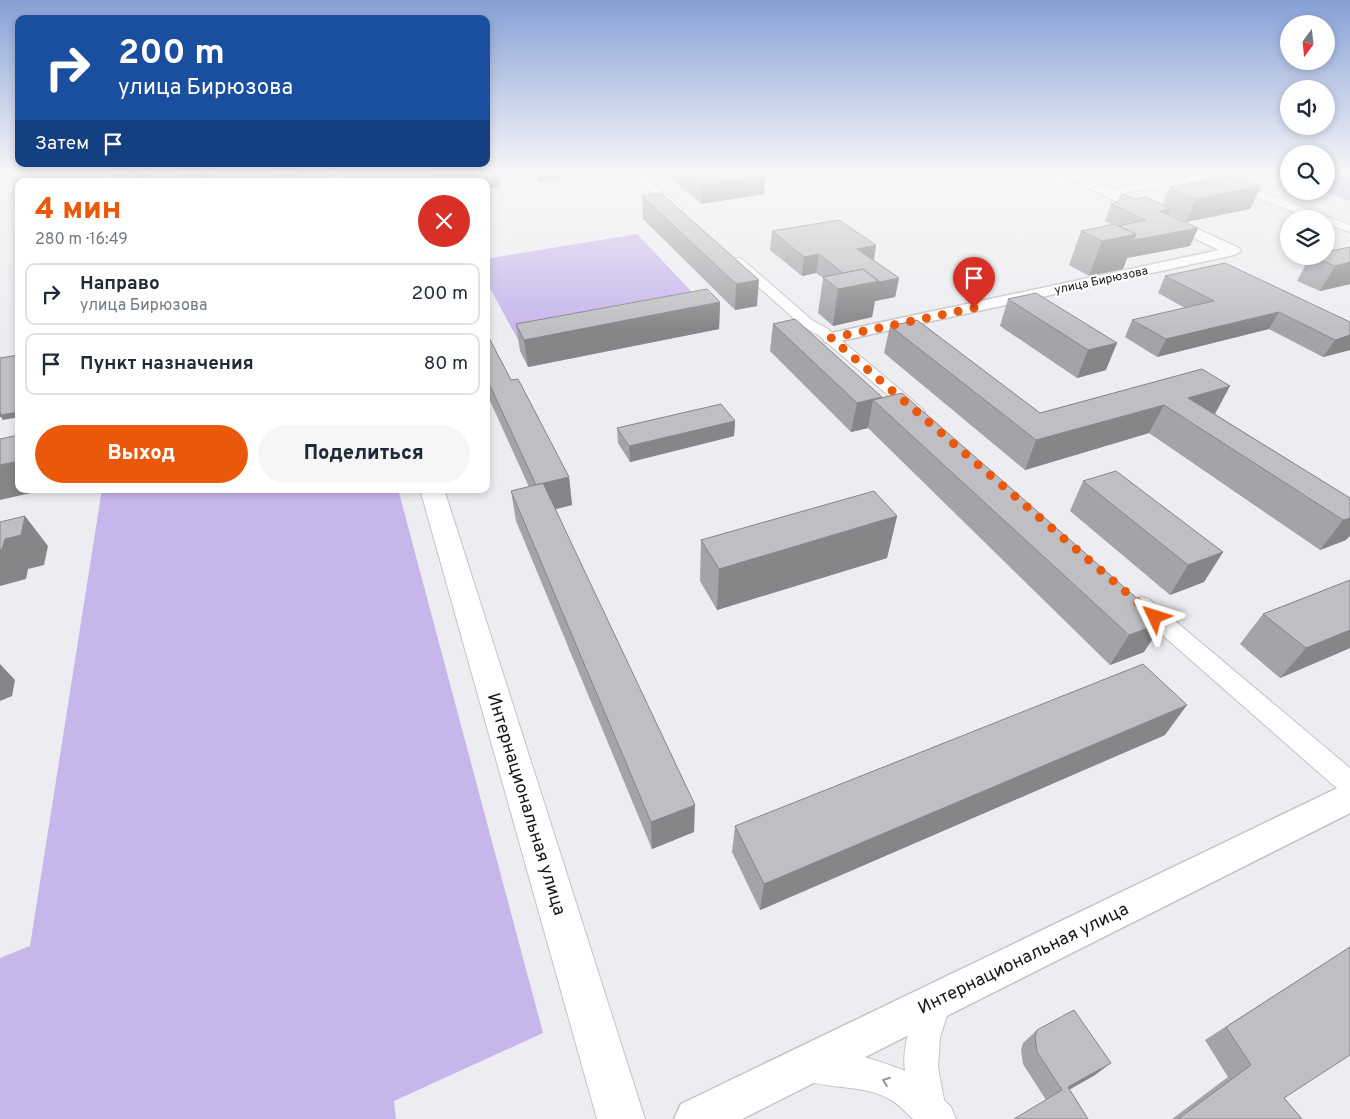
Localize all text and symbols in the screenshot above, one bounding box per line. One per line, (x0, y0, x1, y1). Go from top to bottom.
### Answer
north arrow (1280, 15, 1335, 70)
map controls (1280, 15, 1335, 265)
text: 200 m (118, 32, 225, 76)
icon: right (35, 35, 100, 100)
text: улица Бирюзова (118, 75, 293, 102)
button: sound (1280, 80, 1335, 135)
icon: arrive (99, 130, 127, 158)
text: Затем (35, 132, 89, 156)
button: search (1280, 145, 1335, 200)
text: 4 мин (35, 192, 121, 229)
button: close (418, 195, 470, 247)
button: layers (1280, 210, 1335, 265)
text: 280 m · 16:49 (35, 230, 128, 250)
pin (953, 257, 995, 308)
street label: улица Бирюзова (1053, 263, 1150, 299)
icon: arrive (960, 264, 988, 292)
text: Направо (80, 272, 160, 296)
icon: right (37, 280, 65, 308)
text: 200 m (412, 282, 468, 306)
text: улица Бирюзова (80, 296, 207, 316)
icon: arrive (37, 350, 65, 378)
text: Пункт назначения (80, 352, 254, 376)
text: 80 m (424, 352, 468, 376)
button: Выход (35, 425, 248, 483)
button: Поделиться (258, 425, 470, 483)
position arrow (1128, 590, 1180, 642)
street label: Интернациональная улица (481, 690, 570, 918)
street label: Интернациональная улица (915, 898, 1133, 1020)
one-way arrow (882, 1076, 891, 1086)

